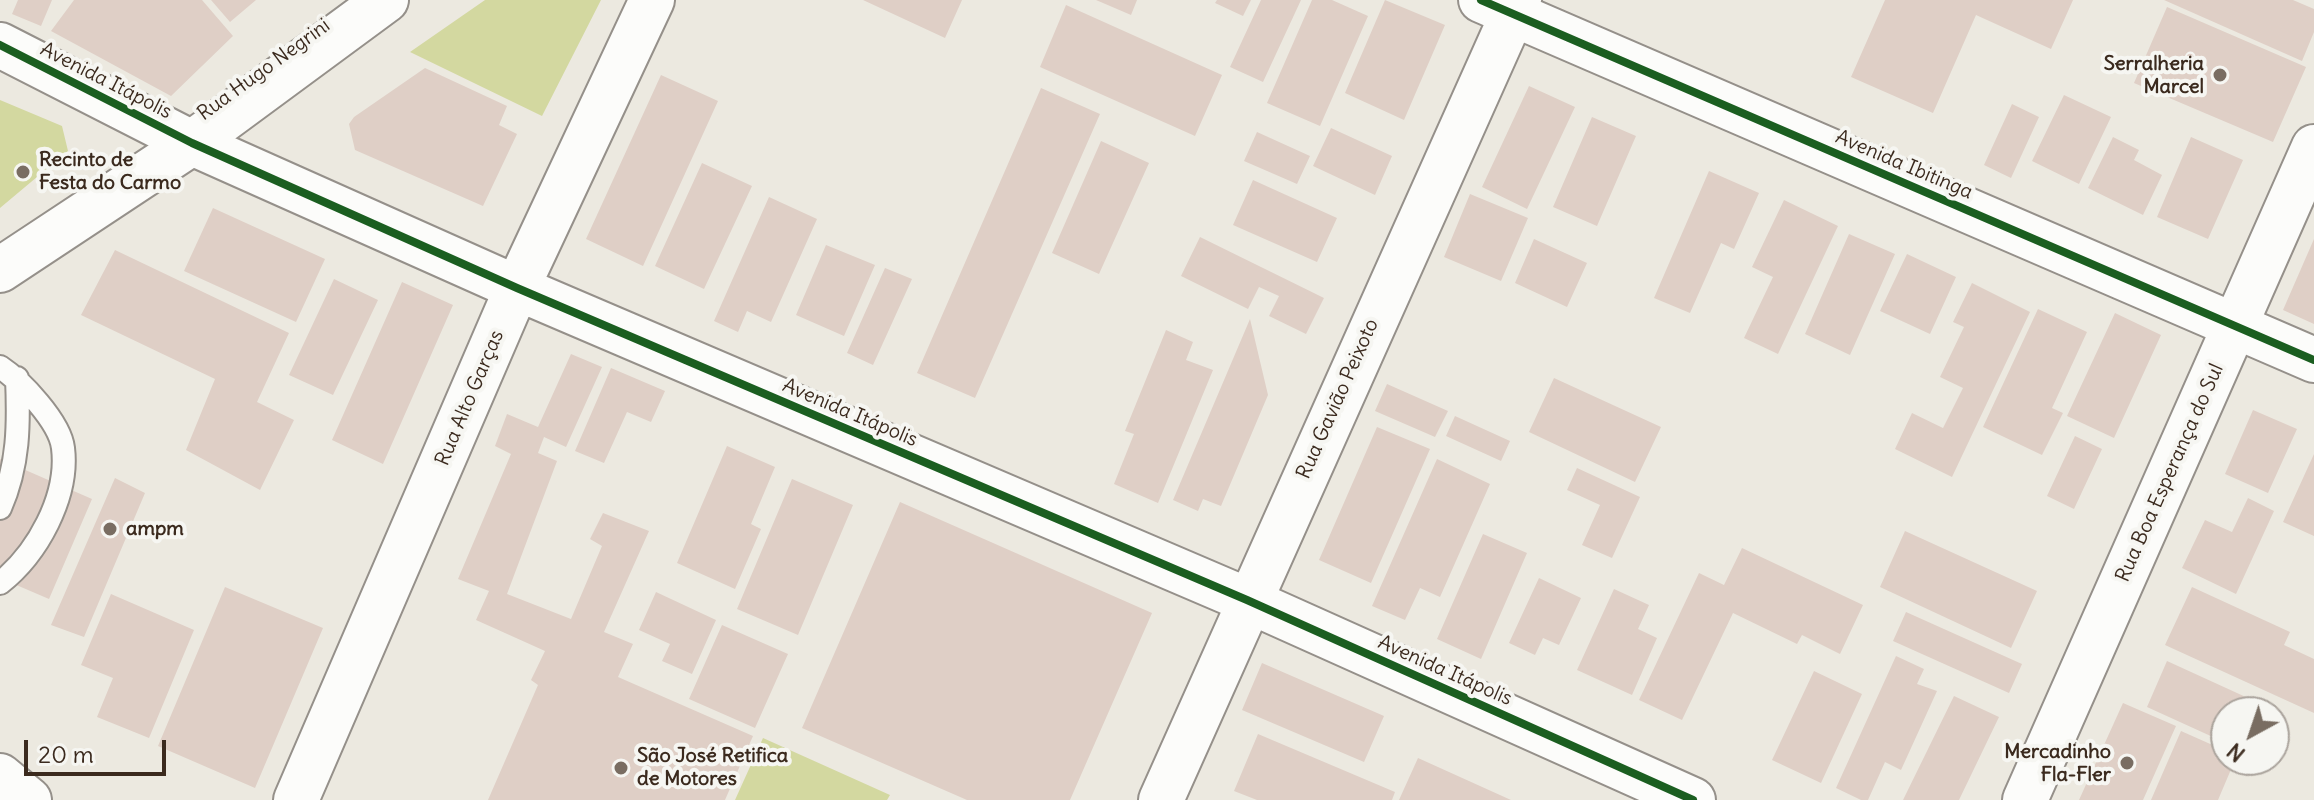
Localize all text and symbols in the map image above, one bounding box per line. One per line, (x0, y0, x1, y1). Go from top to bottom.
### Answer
street label: Rua Hugo Negrini (193, 14, 335, 126)
street label: Avenida Itápolis (36, 38, 176, 124)
place label: Serralheria Marcel (2104, 52, 2204, 99)
marker: Serralheria Marcel (2211, 66, 2229, 84)
street label: Avenida Ibitinga (1832, 125, 1976, 205)
place label: Recinto de Festa do Carmo (39, 148, 181, 195)
marker: Recinto de Festa do Carmo (14, 163, 32, 181)
street label: Rua Gavião Peixoto (1292, 315, 1384, 483)
street label: Rua Alto Garças (431, 327, 509, 469)
street label: Rua Boa Esperança do Sul (2111, 360, 2229, 586)
street label: Avenida Itápolis (779, 374, 921, 452)
place label: ampm (126, 517, 184, 541)
marker: ampm (101, 520, 119, 538)
street label: Avenida Itápolis (1374, 631, 1516, 711)
north arrow (2210, 696, 2290, 776)
scale bar (28, 724, 170, 774)
text: N (2221, 737, 2251, 768)
text: 20 m (38, 739, 94, 769)
place label: Mercadinho Fla-Fler (2004, 740, 2111, 787)
place label: São José Retifica de Motores (637, 744, 788, 791)
marker: Mercadinho Fla-Fler (2118, 754, 2136, 772)
marker: São José Retifica de Motores (612, 759, 630, 777)

